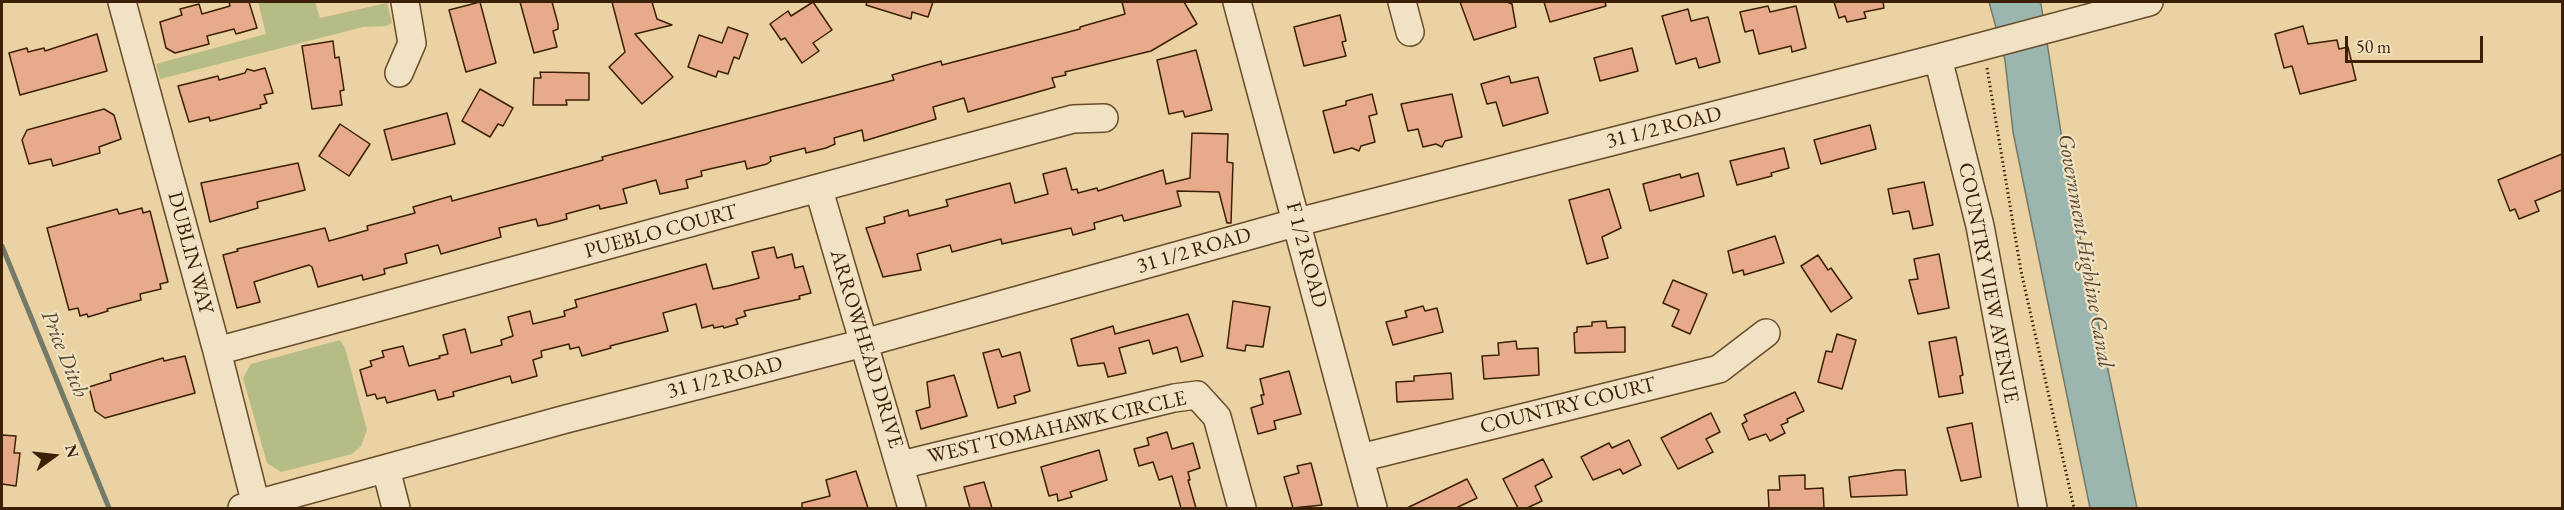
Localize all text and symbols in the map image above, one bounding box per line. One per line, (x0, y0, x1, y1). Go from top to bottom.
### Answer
scale bar (2348, 24, 2486, 62)
text: 50 m (2356, 35, 2391, 58)
street label: 31 1/2 ROAD (1604, 102, 1724, 154)
water label: Government Highline Canal (2051, 132, 2119, 370)
street label: COUNTRY VIEW AVENUE (1952, 160, 2024, 406)
street label: DUBLIN WAY (162, 189, 218, 317)
street label: PUEBLO COURT (582, 199, 740, 265)
street label: F 1/2 ROAD (1280, 199, 1332, 311)
street label: 31 1/2 ROAD (1134, 223, 1254, 279)
street label: ARROWHEAD DRIVE (824, 247, 908, 451)
water label: Price Ditch (35, 306, 93, 402)
street label: 31 1/2 ROAD (665, 352, 785, 404)
street label: COUNTRY COURT (1478, 372, 1658, 440)
street label: WEST TOMAHAWK CIRCLE (925, 386, 1189, 470)
north arrow (24, 426, 84, 486)
text: N (60, 442, 84, 460)

